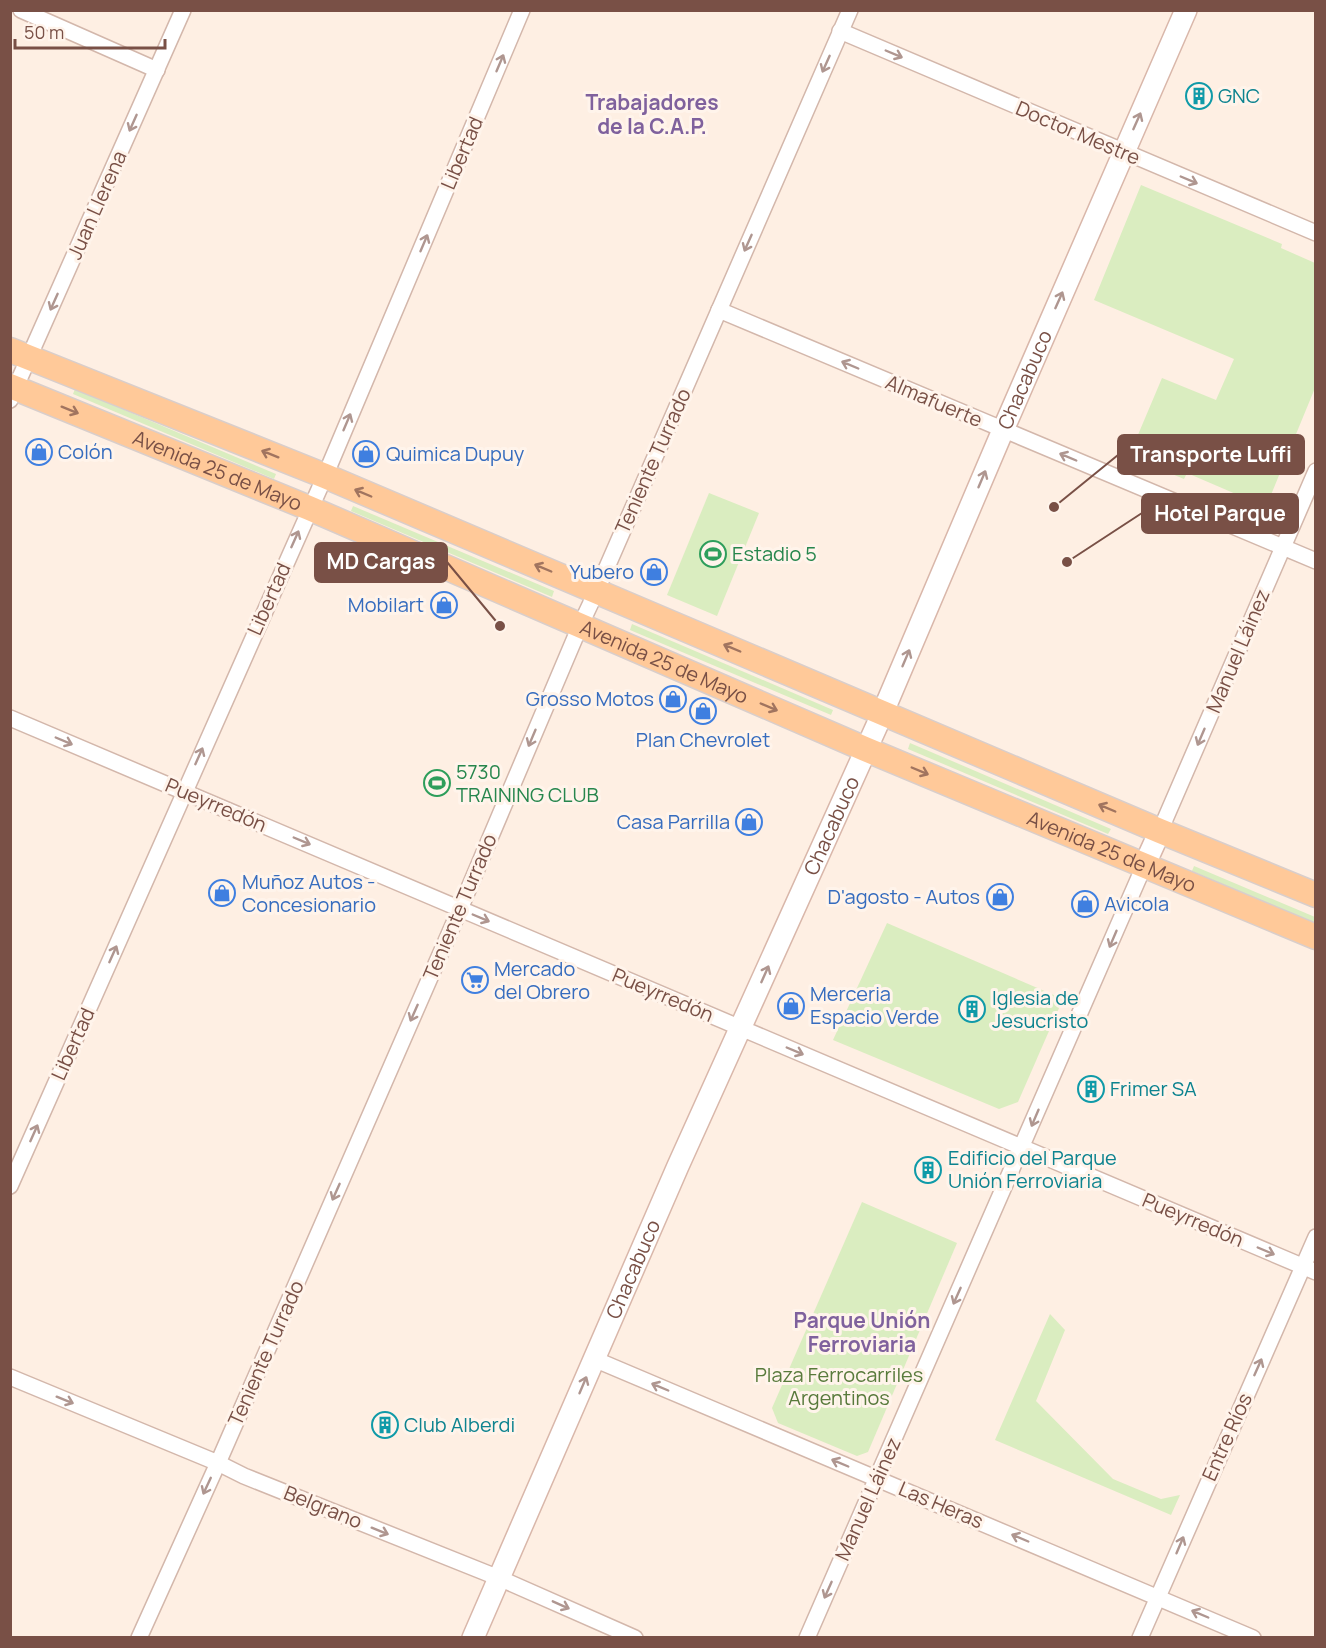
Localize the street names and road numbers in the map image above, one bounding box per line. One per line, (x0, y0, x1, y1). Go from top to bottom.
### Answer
street label: Doctor Mestre (1012, 94, 1145, 171)
street label: Libertad (434, 112, 489, 193)
street label: Juan Llerena (61, 146, 132, 263)
street label: Chacabuco (991, 326, 1058, 433)
street label: Almafuerte (882, 368, 987, 433)
street label: Teniente Turrado (608, 384, 697, 538)
street label: Avenida 25 de Mayo (129, 424, 306, 517)
street label: Libertad (241, 558, 296, 639)
street label: Manuel Láinez (1199, 585, 1276, 717)
street label: Avenida 25 de Mayo (576, 613, 753, 710)
street label: Pueyrredón (161, 771, 271, 838)
street label: Chacabuco (797, 772, 865, 879)
street label: Avenida 25 de Mayo (1023, 804, 1200, 899)
street label: Teniente Turrado (417, 829, 503, 984)
street label: Pueyrredón (608, 961, 718, 1028)
street label: Libertad (45, 1003, 100, 1084)
street label: Pueyrredón (1138, 1186, 1248, 1253)
street label: Chacabuco (599, 1215, 666, 1323)
street label: Teniente Turrado (221, 1276, 310, 1430)
street label: Entre Ríos (1195, 1389, 1258, 1485)
street label: Manuel Láinez (828, 1433, 907, 1565)
street label: Las Heras (895, 1475, 988, 1534)
street label: Belgrano (280, 1479, 366, 1534)

